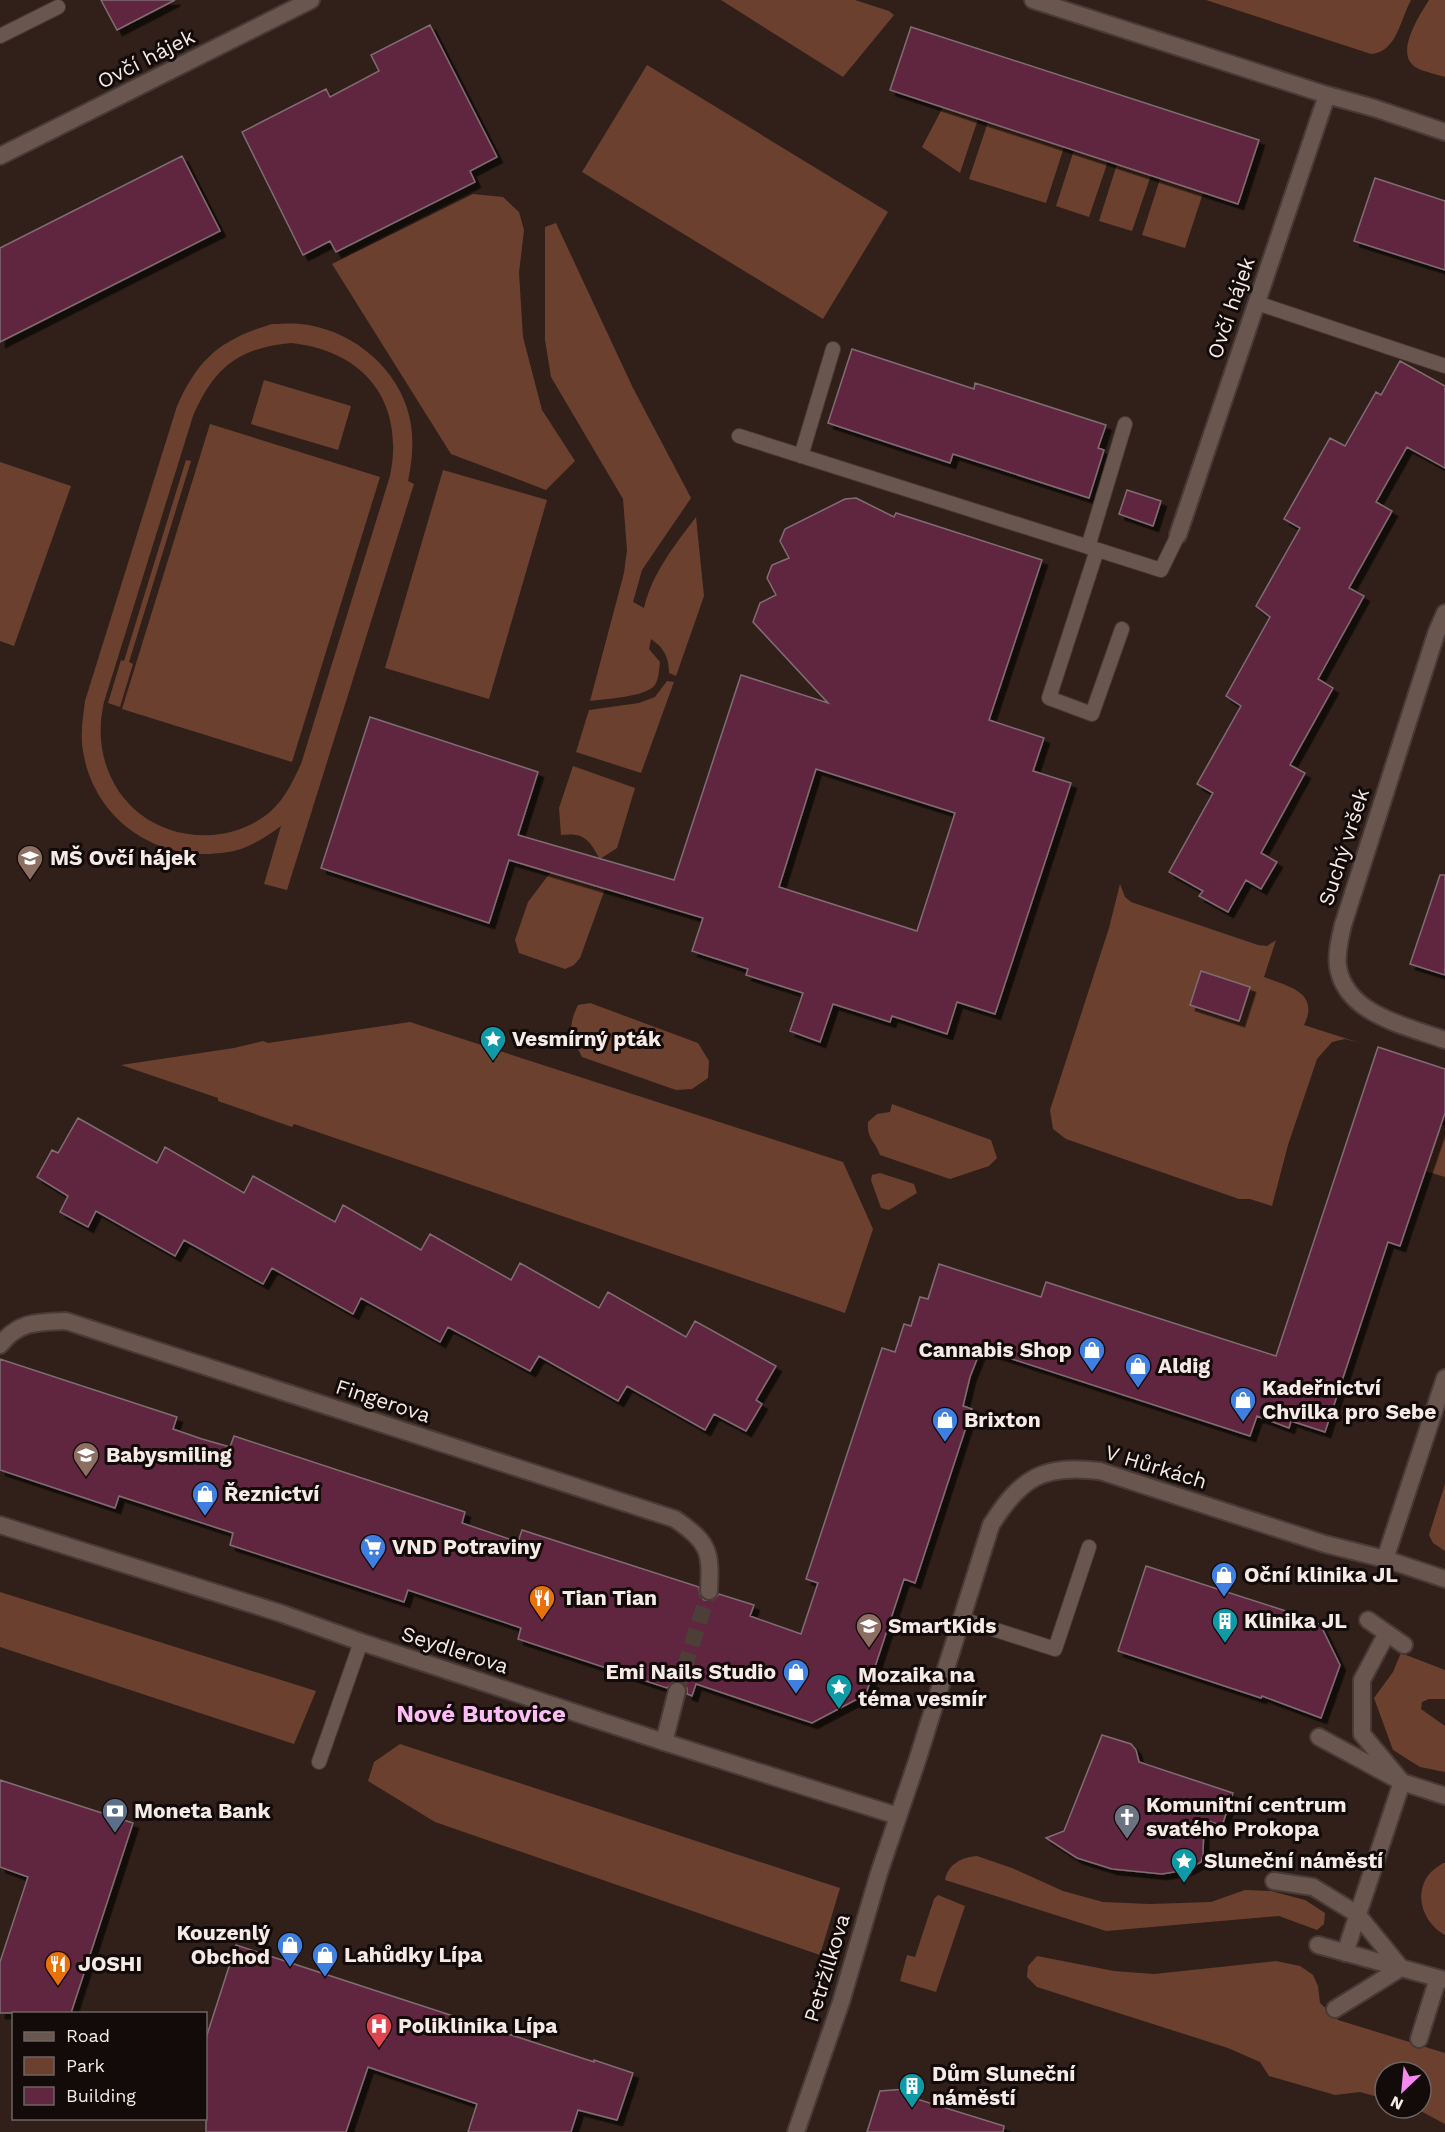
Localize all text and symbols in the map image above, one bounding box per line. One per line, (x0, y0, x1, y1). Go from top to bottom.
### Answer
street label: Ovčí hájek (93, 23, 199, 94)
street label: Ovčí hájek (1202, 254, 1260, 362)
street label: Suchý vršek (1313, 785, 1374, 909)
school or university icon: MŠ Ovčí hájek (15, 843, 45, 881)
place label: MŠ Ovčí hájek (50, 845, 197, 870)
place icon: Vesmírný pták (478, 1024, 508, 1062)
place label: Vesmírný pták (512, 1026, 662, 1051)
shop icon: Cannabis Shop (1077, 1335, 1107, 1373)
place label: Cannabis Shop (919, 1337, 1072, 1362)
shop icon: Aldig (1123, 1351, 1153, 1389)
place label: Aldig (1158, 1353, 1210, 1378)
street label: Fingerova (333, 1373, 434, 1428)
place label: Kadeřnictví Chvilka pro Sebe (1262, 1375, 1436, 1424)
shop icon: Kadeřnictví Chvilka pro Sebe (1228, 1385, 1258, 1423)
shop icon: Brixton (930, 1405, 960, 1443)
place label: Brixton (964, 1407, 1041, 1432)
street label: V Hůrkách (1102, 1439, 1210, 1494)
school or university icon: Babysmiling (71, 1440, 101, 1478)
place label: Babysmiling (106, 1442, 232, 1467)
shop icon: Řeznictví (190, 1479, 220, 1517)
place label: Řeznictví (224, 1481, 320, 1506)
supermarket icon: VND Potraviny (358, 1532, 388, 1570)
place label: VND Potraviny (392, 1534, 541, 1559)
shop icon: Oční klinika JL (1209, 1560, 1239, 1598)
place label: Oční klinika JL (1244, 1562, 1398, 1587)
restaurant icon: Tian Tian (527, 1583, 557, 1621)
place label: Tian Tian (562, 1585, 657, 1610)
building icon: Klinika JL (1210, 1606, 1240, 1644)
place label: Klinika JL (1244, 1608, 1347, 1633)
school or university icon: SmartKids (854, 1611, 884, 1649)
place label: SmartKids (888, 1613, 996, 1638)
street label: Seydlerova (399, 1620, 512, 1679)
shop icon: Emi Nails Studio (781, 1657, 811, 1695)
place label: Emi Nails Studio (605, 1659, 776, 1684)
place label: Mozaika na téma vesmír (858, 1662, 986, 1711)
place icon: Mozaika na téma vesmír (824, 1672, 854, 1710)
district label: Nové Butovice (396, 1700, 566, 1728)
place label: Komunitní centrum svatého Prokopa (1146, 1792, 1346, 1841)
bank icon: Moneta Bank (100, 1796, 130, 1834)
place label: Moneta Bank (134, 1798, 272, 1823)
church icon: Komunitní centrum svatého Prokopa (1112, 1802, 1142, 1840)
place icon: Sluneční náměstí (1169, 1846, 1199, 1884)
place label: Sluneční náměstí (1204, 1848, 1384, 1873)
street label: Petržílkova (798, 1911, 855, 2025)
place label: Kouzenlý Obchod (176, 1920, 270, 1969)
shop icon: Kouzenlý Obchod (275, 1930, 305, 1968)
shop icon: Lahůdky Lípa (310, 1940, 340, 1978)
place label: Lahůdky Lípa (344, 1942, 483, 1967)
restaurant icon: JOSHI (43, 1949, 73, 1987)
place label: JOSHI (78, 1951, 142, 1976)
hospital icon: Poliklinika Lípa (364, 2011, 394, 2049)
legend (12, 2012, 207, 2120)
place label: Poliklinika Lípa (398, 2013, 558, 2038)
text: Road (66, 2025, 110, 2046)
text: Park (66, 2055, 105, 2076)
north arrow (1373, 2060, 1433, 2120)
place label: Dům Sluneční náměstí (932, 2061, 1076, 2110)
building icon: Dům Sluneční náměstí (897, 2071, 927, 2109)
text: Building (66, 2085, 136, 2106)
text: N (1387, 2092, 1406, 2114)

